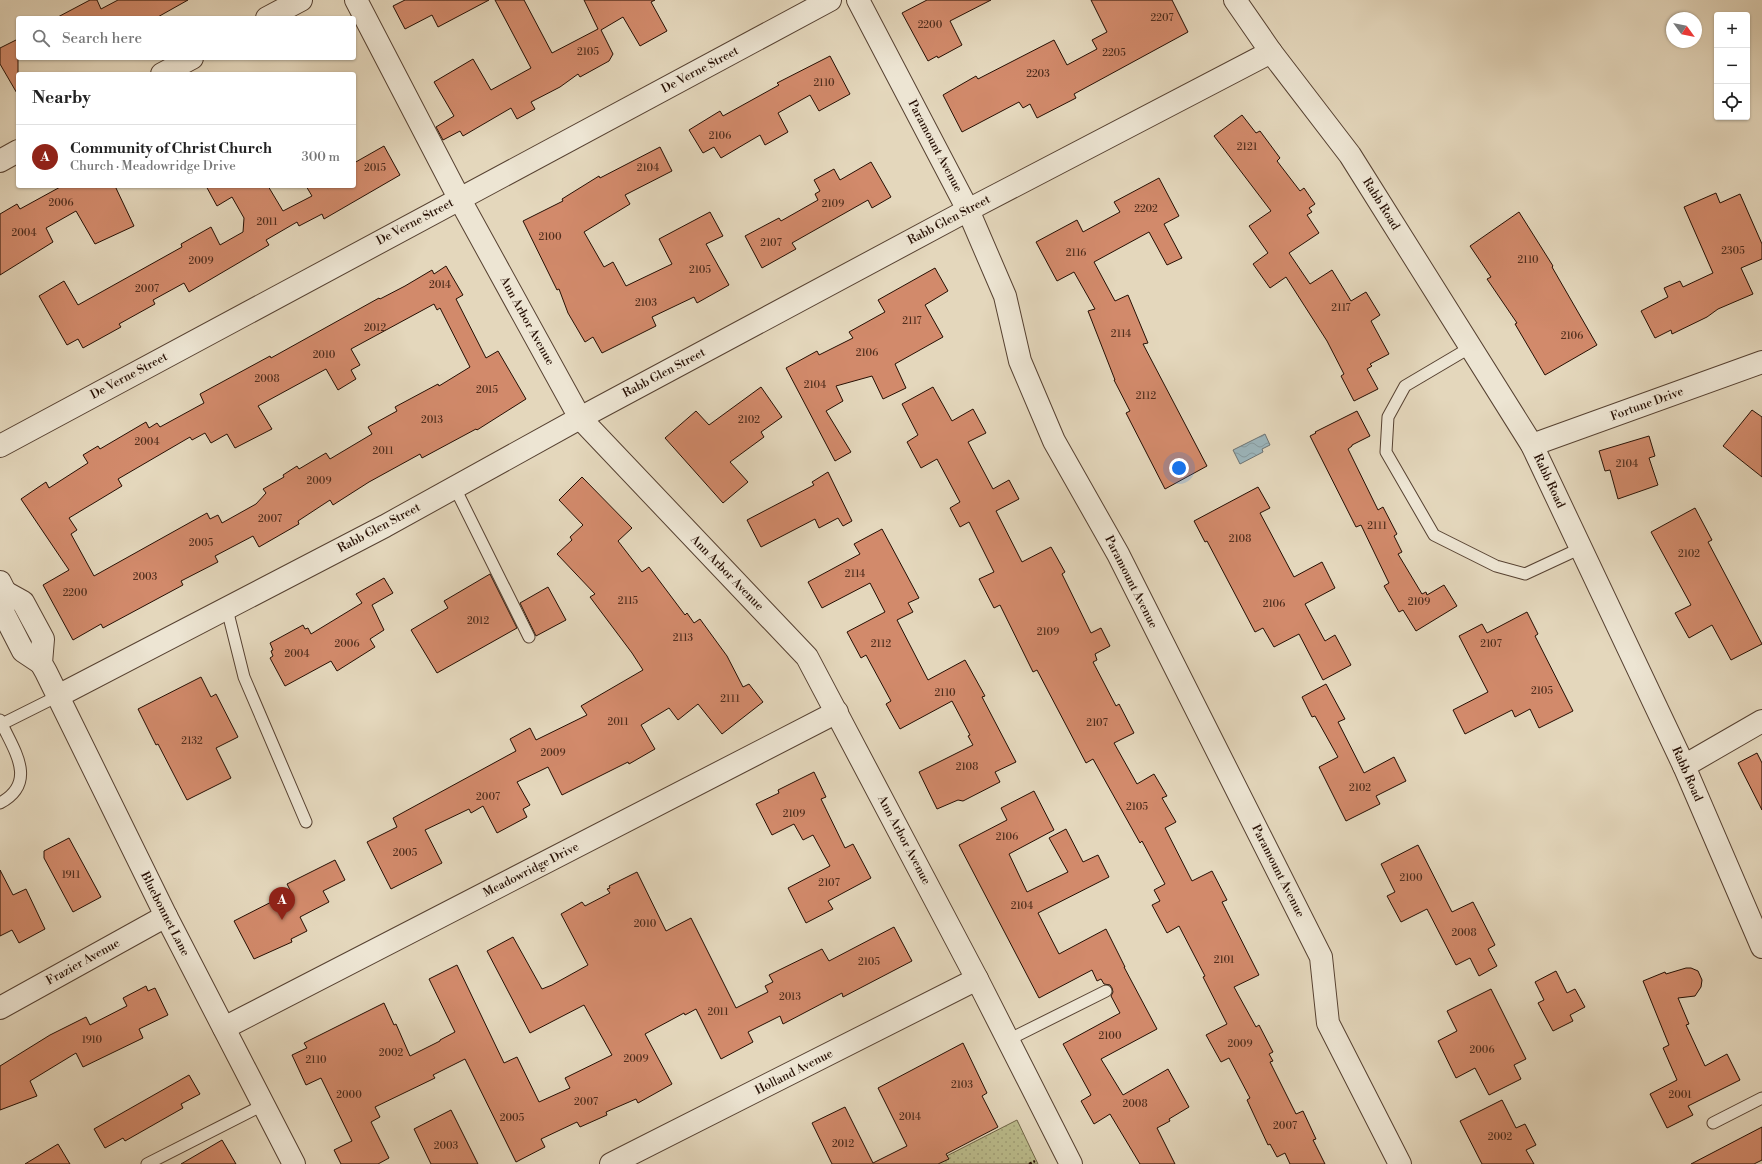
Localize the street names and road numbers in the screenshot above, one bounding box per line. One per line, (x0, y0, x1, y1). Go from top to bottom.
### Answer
street label: De Verne Street (659, 43, 742, 97)
street label: Paramount Avenue (904, 97, 966, 195)
street label: Rabb Road (1359, 175, 1403, 233)
street label: Rabb Glen Street (905, 192, 994, 248)
street label: De Verne Street (374, 195, 457, 249)
street label: Ann Arbor Avenue (496, 273, 558, 368)
street label: Rabb Glen Street (620, 345, 709, 401)
street label: De Verne Street (88, 349, 171, 403)
street label: Fortune Drive (1608, 384, 1686, 424)
street label: Rabb Road (1530, 451, 1568, 511)
street label: Rabb Glen Street (335, 500, 424, 556)
street label: Ann Arbor Avenue (686, 531, 767, 614)
street label: Paramount Avenue (1101, 533, 1161, 631)
street label: Rabb Road (1668, 744, 1706, 804)
street label: Ann Arbor Avenue (874, 792, 934, 887)
street label: Paramount Avenue (1248, 822, 1308, 920)
street label: Meadowridge Drive (481, 839, 581, 901)
street label: Bluebonnet Lane (137, 868, 193, 959)
street label: Frazier Avenue (44, 936, 122, 988)
street label: Holland Avenue (752, 1046, 836, 1098)

